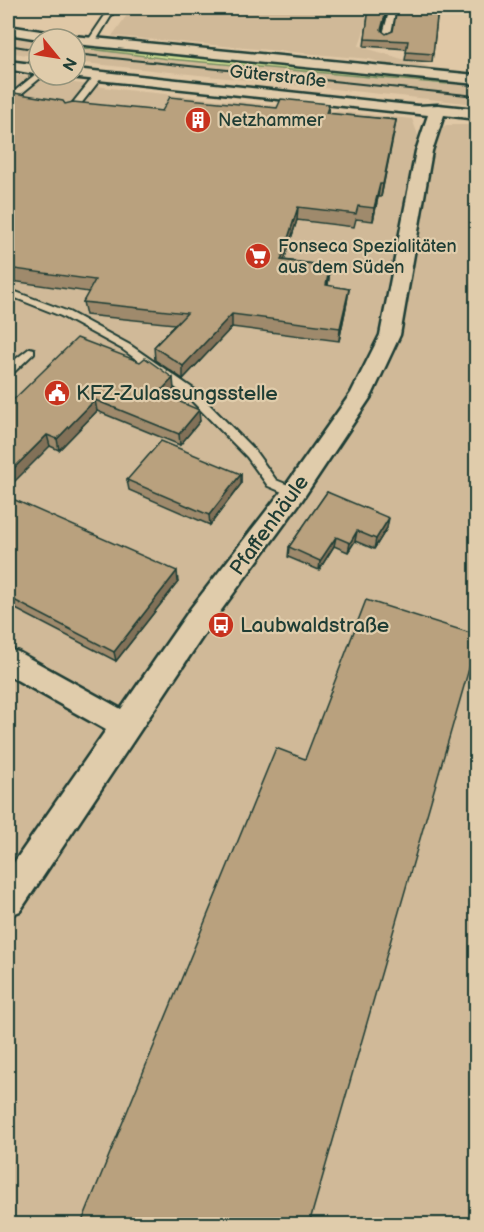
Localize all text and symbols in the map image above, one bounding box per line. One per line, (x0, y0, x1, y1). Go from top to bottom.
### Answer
north arrow (27, 27, 87, 87)
text: N (57, 54, 80, 74)
street label: Güterstraße (228, 61, 328, 92)
building icon: Netzhammer (183, 105, 213, 135)
place label: Netzhammer (218, 110, 324, 131)
place label: Fonseca Spezialitäten aus dem Süden (278, 236, 457, 278)
supermarket icon: Fonseca Spezialitäten aus dem Süden (243, 241, 273, 271)
public building icon: KFZ-Zulassungsstelle (42, 378, 72, 408)
place label: KFZ-Zulassungsstelle (76, 381, 278, 406)
street label: Pfaffenhäule (225, 470, 314, 580)
bus stop icon: Laubwaldstraße (206, 610, 236, 640)
place label: Laubwaldstraße (240, 613, 389, 638)

